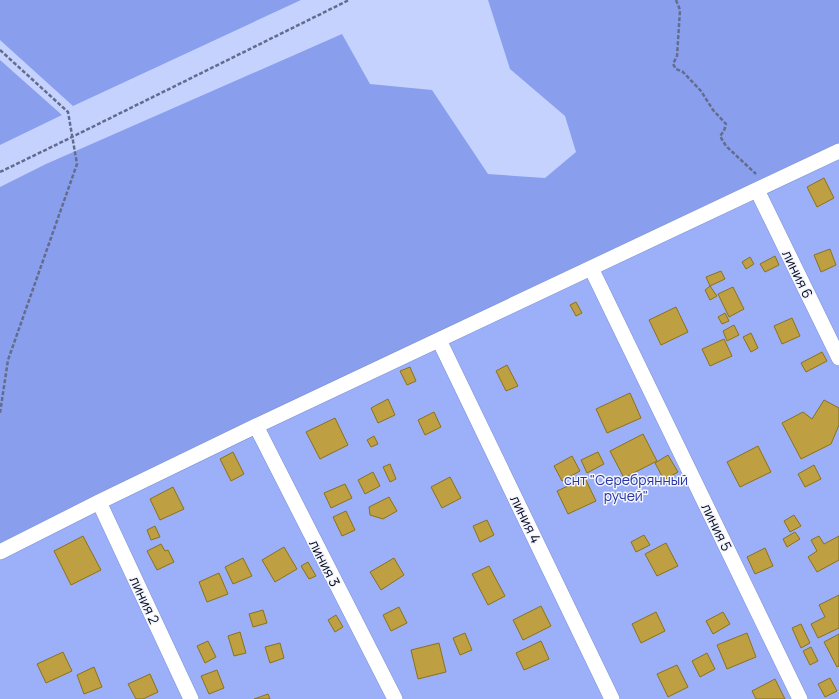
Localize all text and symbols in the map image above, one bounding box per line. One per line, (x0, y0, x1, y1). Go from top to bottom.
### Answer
street label: линия 6 (778, 247, 818, 301)
park label: снт "Серебрянный ручей" (564, 470, 688, 505)
street label: линия 4 (506, 492, 546, 546)
street label: линия 5 (697, 500, 737, 554)
street label: линия 3 (305, 536, 345, 590)
street label: линия 2 (126, 573, 164, 627)

